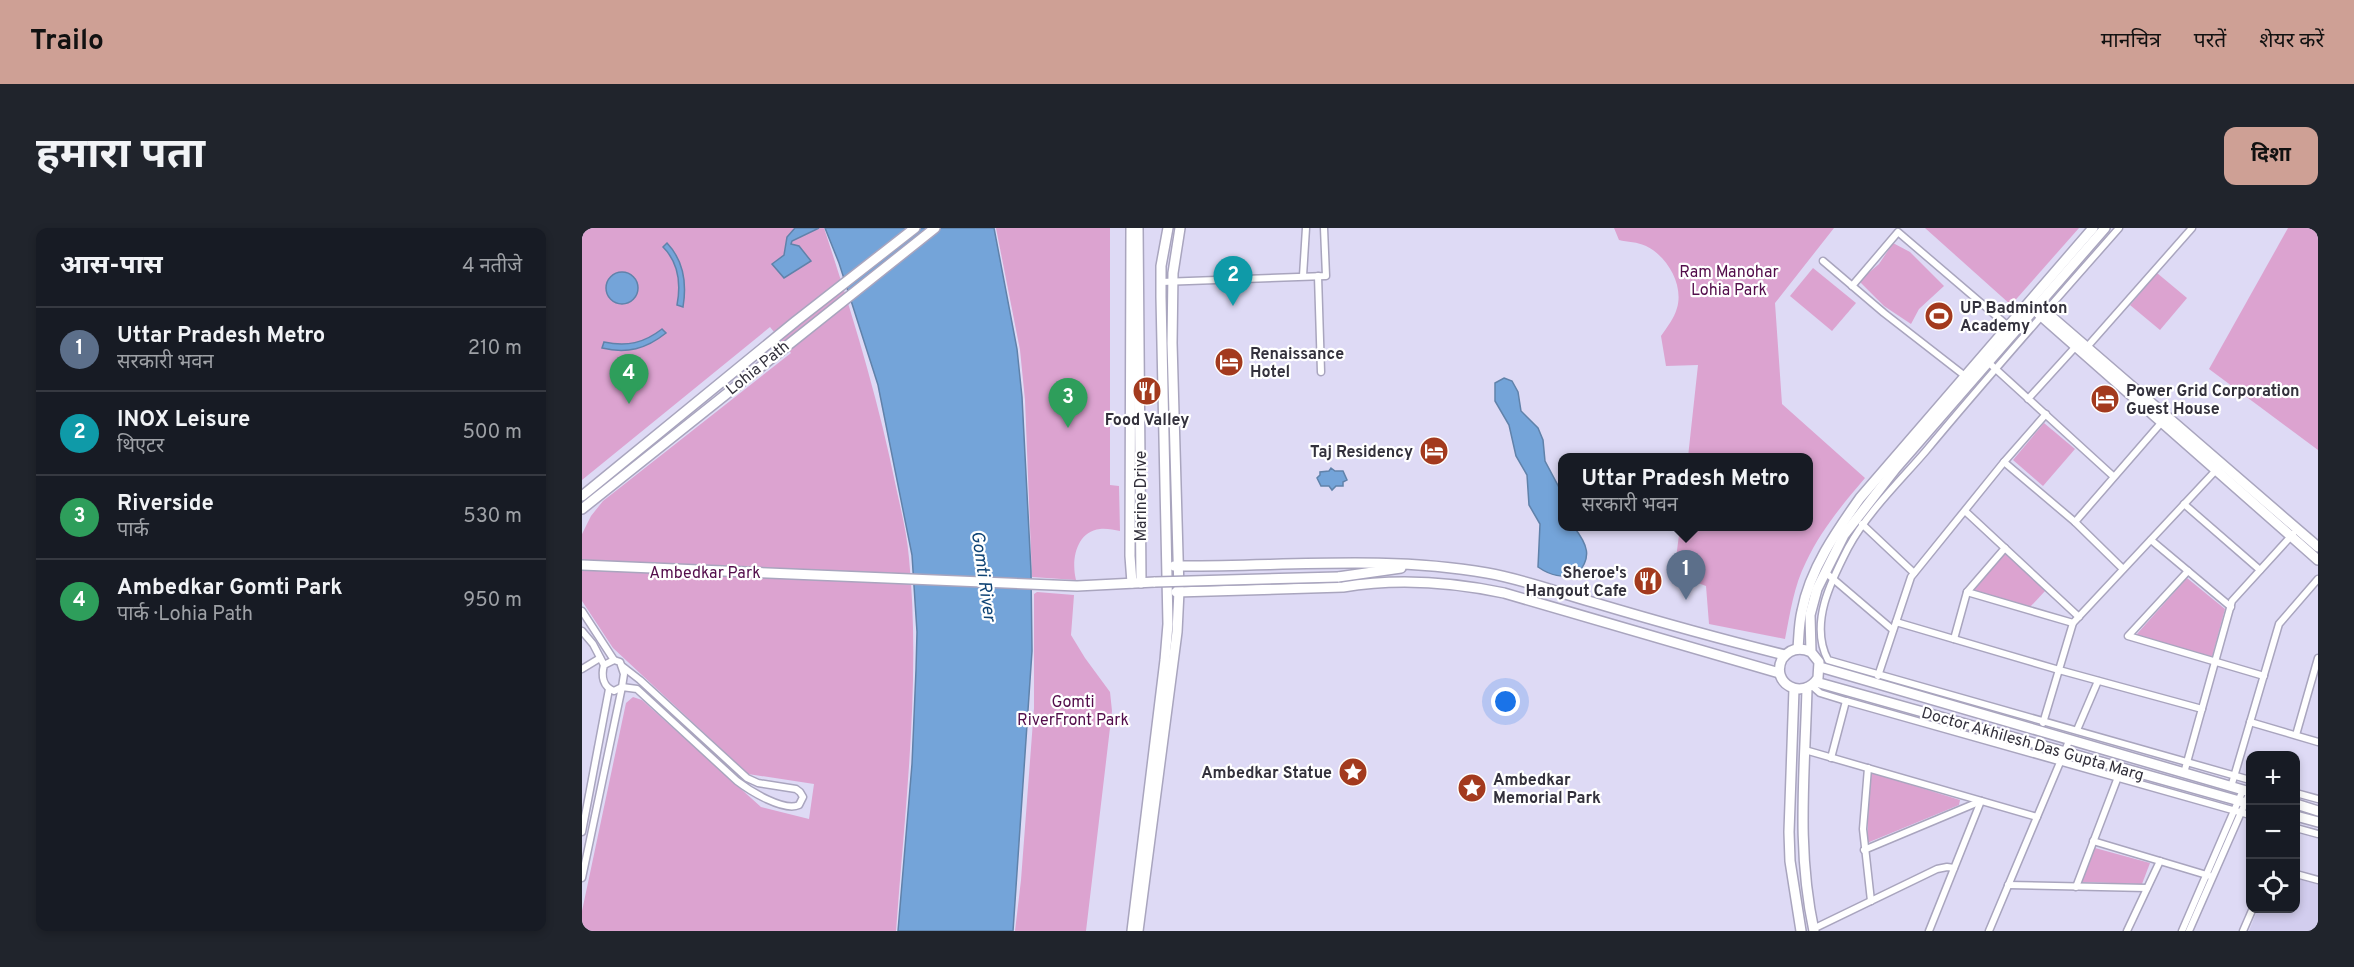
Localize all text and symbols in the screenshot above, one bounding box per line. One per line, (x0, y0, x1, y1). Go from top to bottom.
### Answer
text: Trailo (30, 24, 104, 60)
text: मानचित्र (2101, 28, 2161, 55)
text: परतें (2194, 28, 2226, 55)
text: शेयर करें (2259, 28, 2324, 55)
button: दिशा (2224, 127, 2318, 185)
text: हमारा पता (36, 130, 205, 183)
text: आस-पास (60, 250, 163, 283)
text: 4 नतीजे (462, 254, 522, 280)
pin: 2 (1214, 256, 1252, 306)
park label: Ram Manohar Lohia Park (1679, 263, 1779, 301)
place label: UP Badminton Academy (1960, 299, 2067, 337)
sports icon: UP Badminton Academy (1923, 300, 1955, 332)
text: Uttar Pradesh Metro (117, 323, 325, 350)
text: 1 (76, 336, 84, 362)
text: 210 m (468, 336, 522, 362)
street label: Lohia Path (723, 337, 794, 400)
place label: Renaissance Hotel (1250, 345, 1344, 383)
hotel icon: Renaissance Hotel (1213, 346, 1245, 378)
text: सरकारी भवन (117, 350, 214, 376)
pin: 4 (610, 354, 648, 404)
restaurant icon: Food Valley (1131, 375, 1163, 407)
pin: 3 (1048, 378, 1088, 428)
place label: Power Grid Corporation Guest House (2126, 382, 2300, 420)
hotel icon: Power Grid Corporation Guest House (2089, 383, 2121, 415)
text: INOX Leisure (117, 407, 250, 434)
place label: Food Valley (1105, 411, 1189, 431)
text: 2 (73, 420, 86, 446)
text: 500 m (462, 420, 522, 446)
text: थिएटर (117, 434, 164, 460)
hotel icon: Taj Residency (1418, 435, 1450, 467)
place label: Taj Residency (1310, 443, 1413, 463)
street label: Marine Drive (1132, 451, 1152, 541)
popup (1558, 453, 1813, 531)
text: Uttar Pradesh Metro (1581, 466, 1790, 493)
text: Riverside (117, 491, 214, 518)
text: सरकारी भवन (1581, 493, 1678, 519)
text: 3 (74, 504, 86, 530)
text: 530 m (463, 504, 522, 530)
text: पार्क (117, 518, 149, 544)
water label: Gomti River (965, 530, 1001, 625)
pin: 1 (1666, 550, 1706, 600)
park label: Ambedkar Park (649, 564, 761, 584)
place label: Sheroe's Hangout Cafe (1525, 564, 1627, 602)
restaurant icon: Sheroe's Hangout Cafe (1632, 565, 1664, 597)
text: Ambedkar Gomti Park (117, 575, 343, 602)
text: 4 (73, 588, 86, 614)
text: 950 m (463, 588, 522, 614)
text: पार्क · Lohia Path (117, 602, 253, 628)
your location (1491, 687, 1520, 716)
park label: Gomti RiverFront Park (1017, 693, 1129, 731)
street label: Doctor Akhilesh Das Gupta Marg (1919, 704, 2146, 786)
map controls (2246, 751, 2300, 913)
button: + (2246, 751, 2300, 805)
place icon: Ambedkar Statue (1337, 756, 1369, 788)
place label: Ambedkar Statue (1201, 764, 1332, 784)
place label: Ambedkar Memorial Park (1493, 771, 1601, 809)
place icon: Ambedkar Memorial Park (1456, 772, 1488, 804)
button: − (2246, 805, 2300, 859)
button: locate (2246, 859, 2300, 913)

